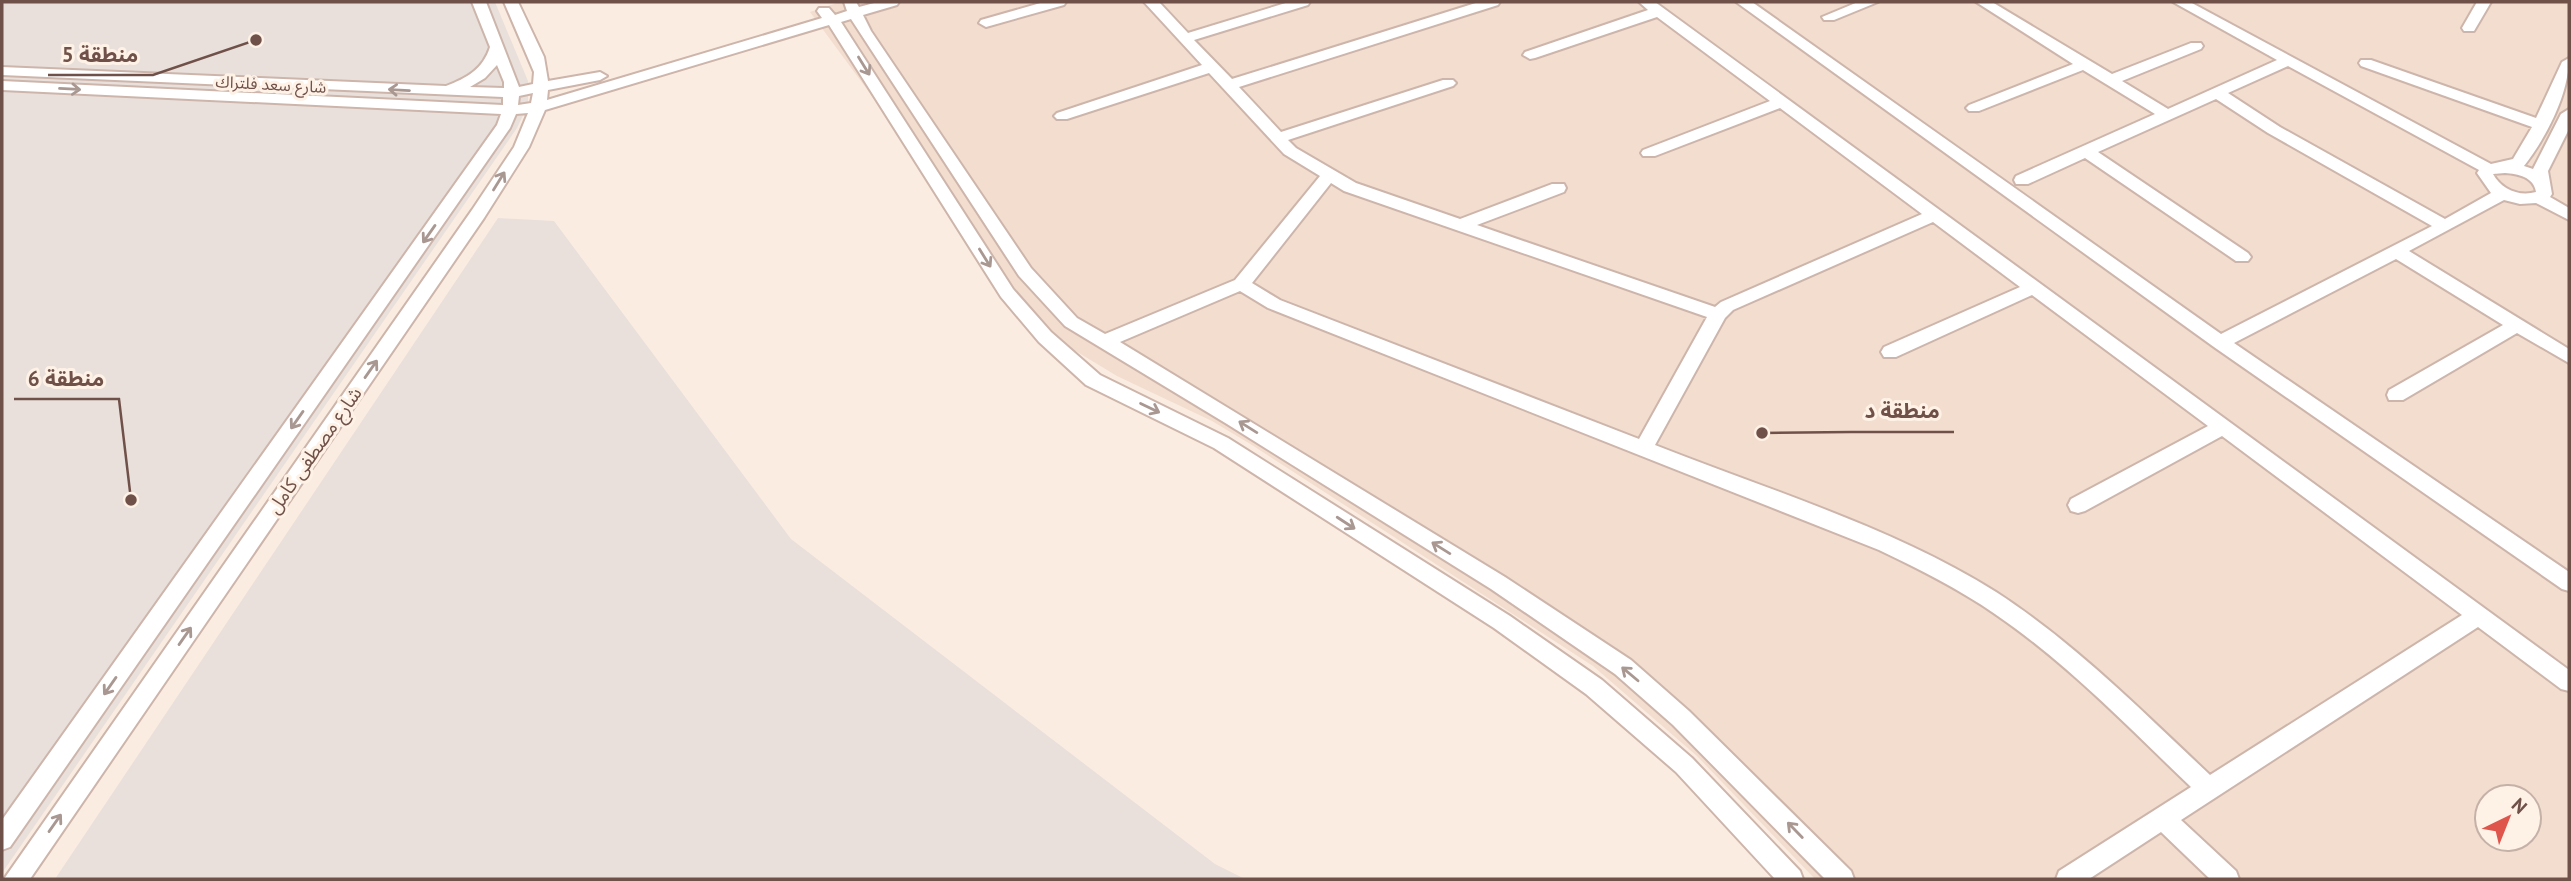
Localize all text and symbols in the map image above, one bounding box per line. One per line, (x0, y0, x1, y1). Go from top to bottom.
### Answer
callout: منطقة 5 (48, 33, 153, 75)
text: منطقة 5 (62, 41, 138, 68)
one-way arrow (857, 55, 871, 75)
street label: شارع سعد فلتراك (215, 71, 327, 100)
one-way arrow (58, 82, 81, 95)
one-way arrow (387, 83, 410, 96)
one-way arrow (493, 172, 507, 192)
one-way arrow (422, 224, 436, 243)
one-way arrow (978, 248, 993, 267)
callout: منطقة 6 (14, 357, 119, 399)
one-way arrow (364, 360, 378, 379)
text: منطقة 6 (28, 365, 104, 392)
street label: شارع مصطفى كامل (261, 382, 368, 519)
callout: منطقة د (1851, 390, 1954, 432)
text: منطقة د (1864, 397, 1940, 424)
one-way arrow (1139, 401, 1160, 415)
one-way arrow (290, 410, 304, 429)
one-way arrow (1238, 420, 1258, 434)
one-way arrow (1336, 516, 1356, 530)
one-way arrow (1431, 540, 1451, 554)
one-way arrow (178, 627, 192, 646)
one-way arrow (1622, 666, 1640, 682)
one-way arrow (102, 676, 117, 695)
north arrow (2473, 783, 2543, 853)
text: N (2507, 793, 2532, 819)
one-way arrow (48, 814, 62, 833)
one-way arrow (1787, 822, 1804, 839)

